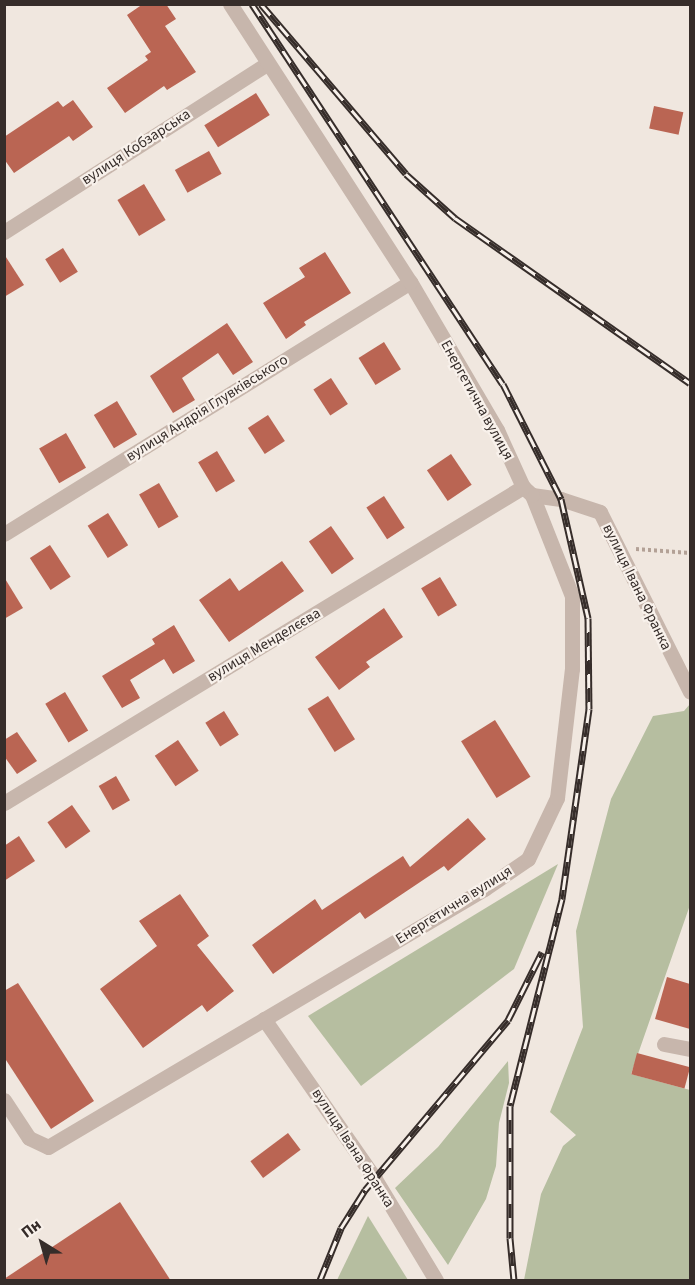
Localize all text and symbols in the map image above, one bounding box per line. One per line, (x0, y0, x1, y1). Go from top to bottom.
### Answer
street label: вулиця Кобзарська (78, 105, 194, 189)
street label: Енергетична вулиця (437, 337, 517, 463)
street label: вулиця Андрія Глувківського (123, 351, 291, 465)
street label: вулиця Івана Франка (599, 521, 675, 653)
street label: вулиця Менделєєва (204, 604, 324, 686)
street label: Енергетична вулиця (392, 862, 516, 948)
street label: вулиця Івана Франка (308, 1085, 398, 1211)
north arrow (12, 1213, 72, 1273)
text: Пн (17, 1214, 46, 1243)

